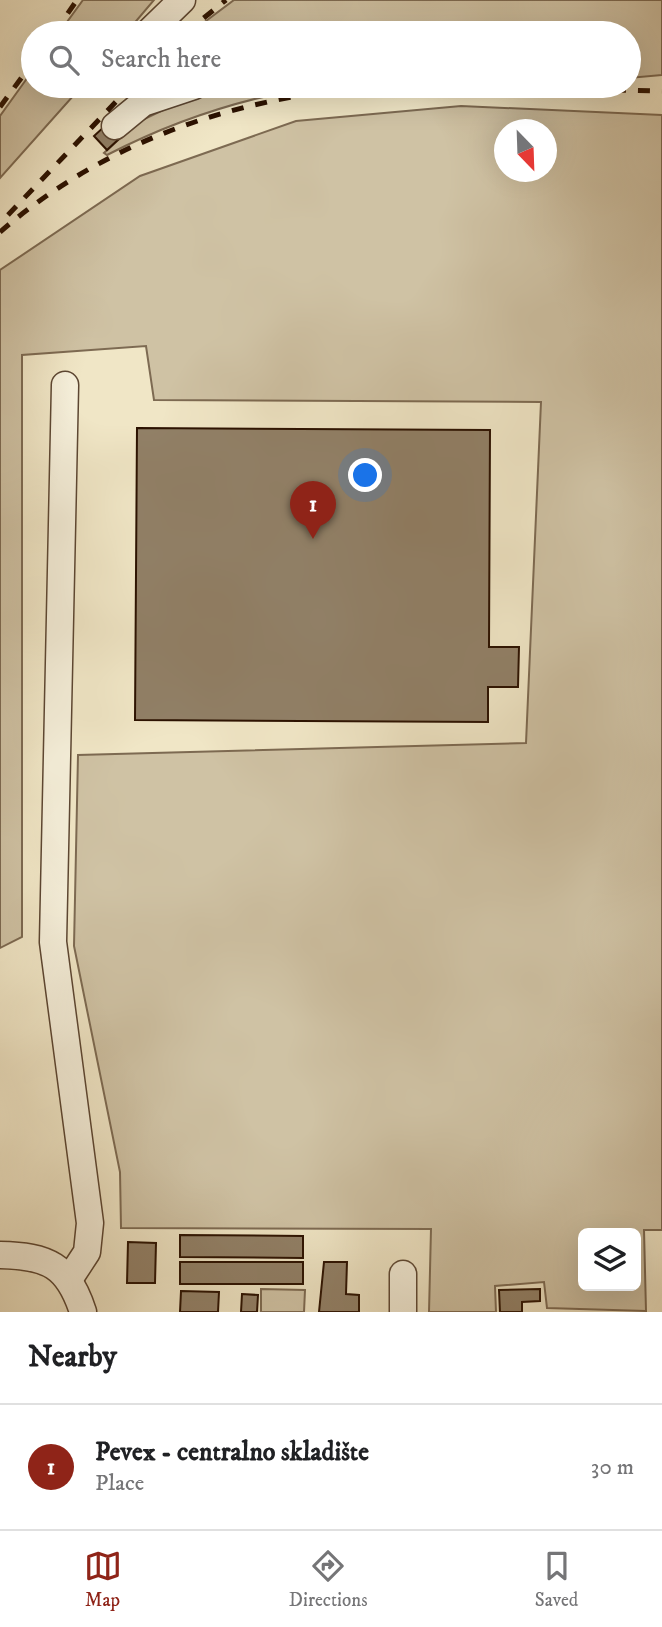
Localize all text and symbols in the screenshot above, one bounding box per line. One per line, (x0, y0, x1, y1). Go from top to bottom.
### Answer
search box (21, 21, 641, 98)
icon: search (45, 41, 83, 79)
text: Search here (101, 43, 221, 76)
north arrow (494, 119, 557, 182)
your location (348, 458, 382, 492)
pin: 1 (290, 481, 336, 539)
map controls (578, 1228, 641, 1291)
button: layers (578, 1228, 641, 1291)
text: Nearby (28, 1339, 117, 1376)
text: Pevex - centralno skladište (95, 1436, 369, 1469)
text: 1 (47, 1453, 55, 1482)
text: 30 m (591, 1453, 634, 1482)
text: Place (95, 1469, 144, 1498)
tab: Map (84, 1547, 122, 1612)
tab: Directions (289, 1547, 368, 1612)
tab: Saved (535, 1547, 578, 1612)

